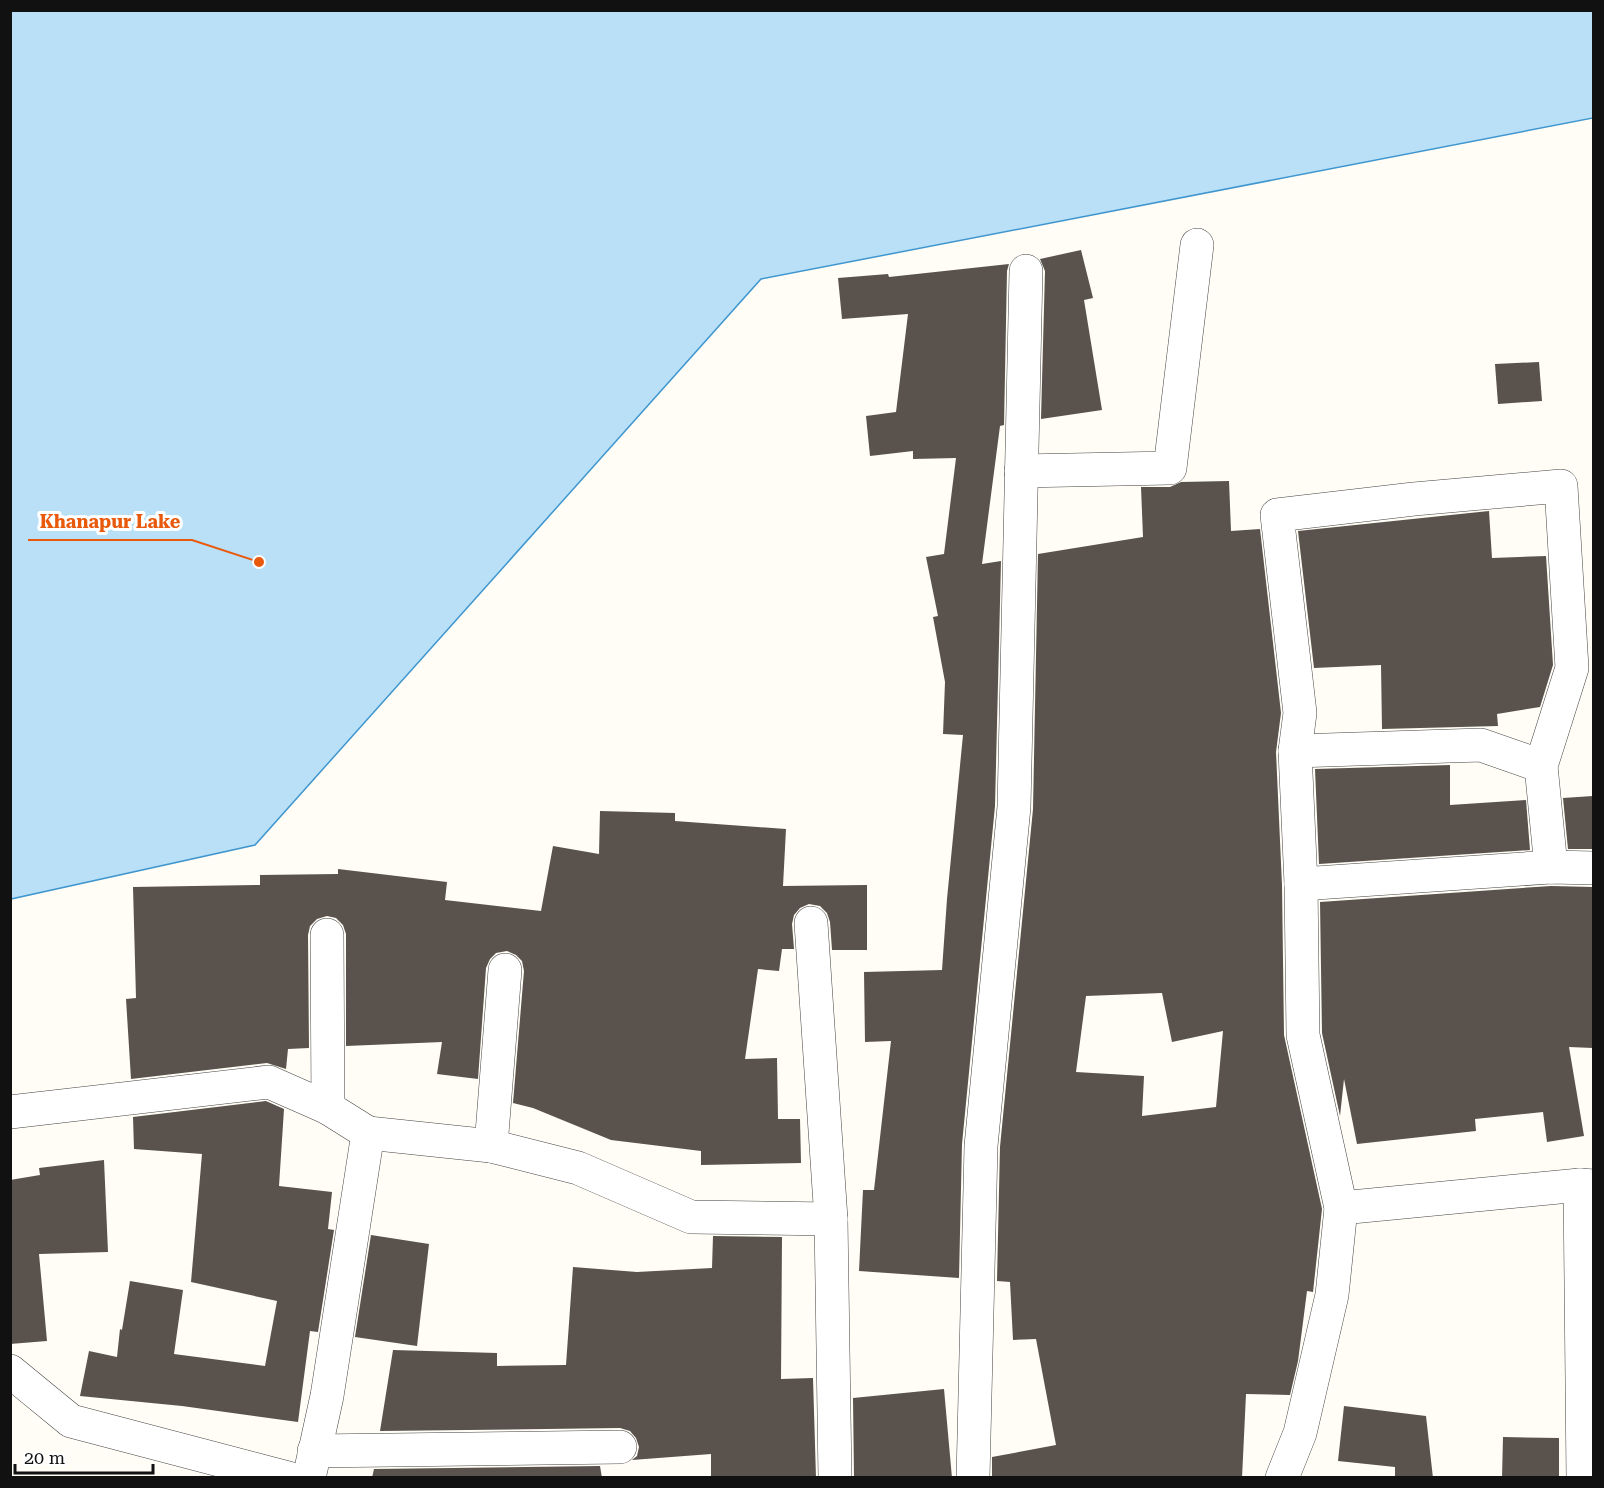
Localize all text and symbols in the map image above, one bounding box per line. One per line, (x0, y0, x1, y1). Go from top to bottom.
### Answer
callout: Khanapur Lake (28, 504, 192, 540)
text: Khanapur Lake (40, 511, 181, 532)
scale bar (15, 1437, 153, 1475)
text: 20 m (24, 1447, 65, 1468)

